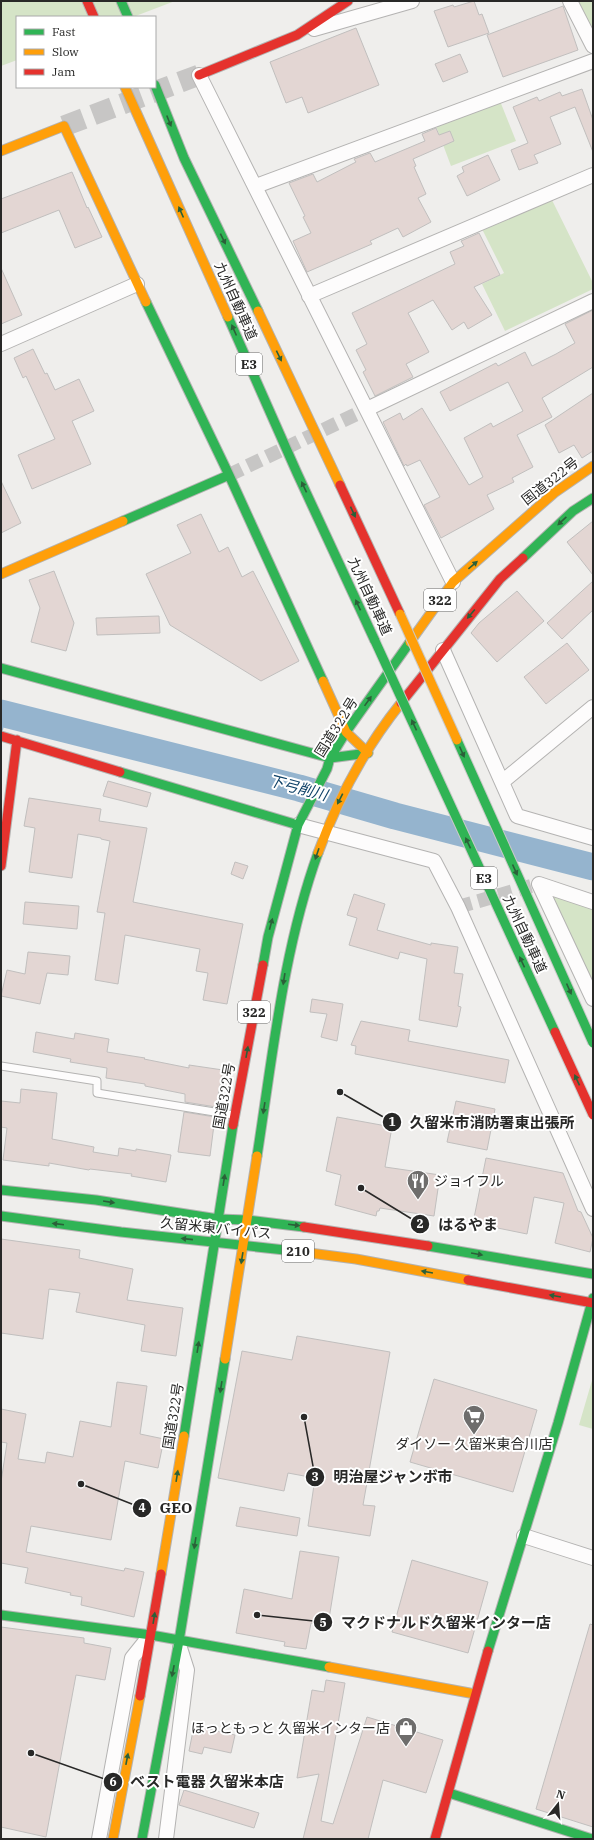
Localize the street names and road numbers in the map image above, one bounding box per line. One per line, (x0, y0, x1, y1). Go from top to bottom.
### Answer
street label: 九州自動車道 (211, 259, 261, 343)
road number: E3 (236, 353, 262, 375)
street label: 国道322号 (518, 453, 582, 509)
street label: 九州自動車道 (344, 554, 396, 638)
road number: 322 (424, 589, 456, 611)
street label: 国道322号 (311, 694, 361, 760)
road number: E3 (471, 867, 497, 889)
street label: 九州自動車道 (499, 892, 551, 976)
road number: 322 (238, 1001, 270, 1023)
street label: 国道322号 (209, 1061, 239, 1131)
street label: 久留米東バイパス (159, 1213, 273, 1243)
road number: 210 (282, 1240, 314, 1262)
street label: 国道322号 (159, 1381, 187, 1451)

